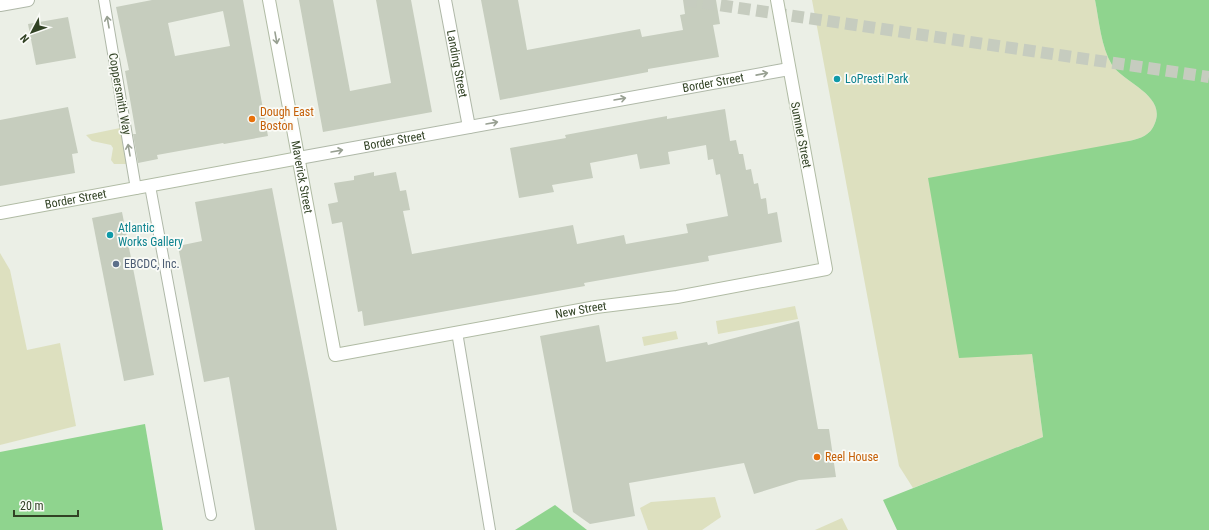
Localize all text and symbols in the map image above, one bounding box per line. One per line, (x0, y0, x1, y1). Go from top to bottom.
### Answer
north arrow (12, 12, 52, 52)
one-way arrow (103, 16, 111, 29)
street label: Landing Street (444, 29, 470, 99)
text: N (18, 31, 32, 45)
one-way arrow (273, 31, 281, 44)
street label: Coppersmith Way (106, 52, 134, 136)
one-way arrow (755, 69, 768, 77)
street label: Border Street (681, 70, 746, 95)
place label: LoPresti Park (845, 72, 909, 86)
marker: LoPresti Park (832, 74, 842, 84)
one-way arrow (613, 95, 626, 103)
street label: Sumner Street (788, 101, 814, 170)
place label: Dough East Boston (260, 105, 314, 133)
marker: Dough East Boston (247, 114, 257, 124)
one-way arrow (485, 118, 498, 126)
street label: Border Street (363, 128, 427, 153)
street label: Maverick Street (288, 139, 316, 215)
one-way arrow (125, 144, 133, 157)
one-way arrow (330, 147, 343, 155)
street label: Border Street (44, 186, 108, 212)
place label: Atlantic Works Gallery (118, 221, 183, 249)
marker: Atlantic Works Gallery (105, 230, 115, 240)
place label: EBCDC, Inc. (124, 257, 180, 271)
marker: EBCDC, Inc. (111, 259, 121, 269)
street label: New Street (554, 299, 608, 321)
place label: Reel House (825, 450, 879, 464)
marker: Reel House (812, 452, 822, 462)
scale bar (14, 492, 78, 518)
text: 20 m (20, 499, 44, 513)

